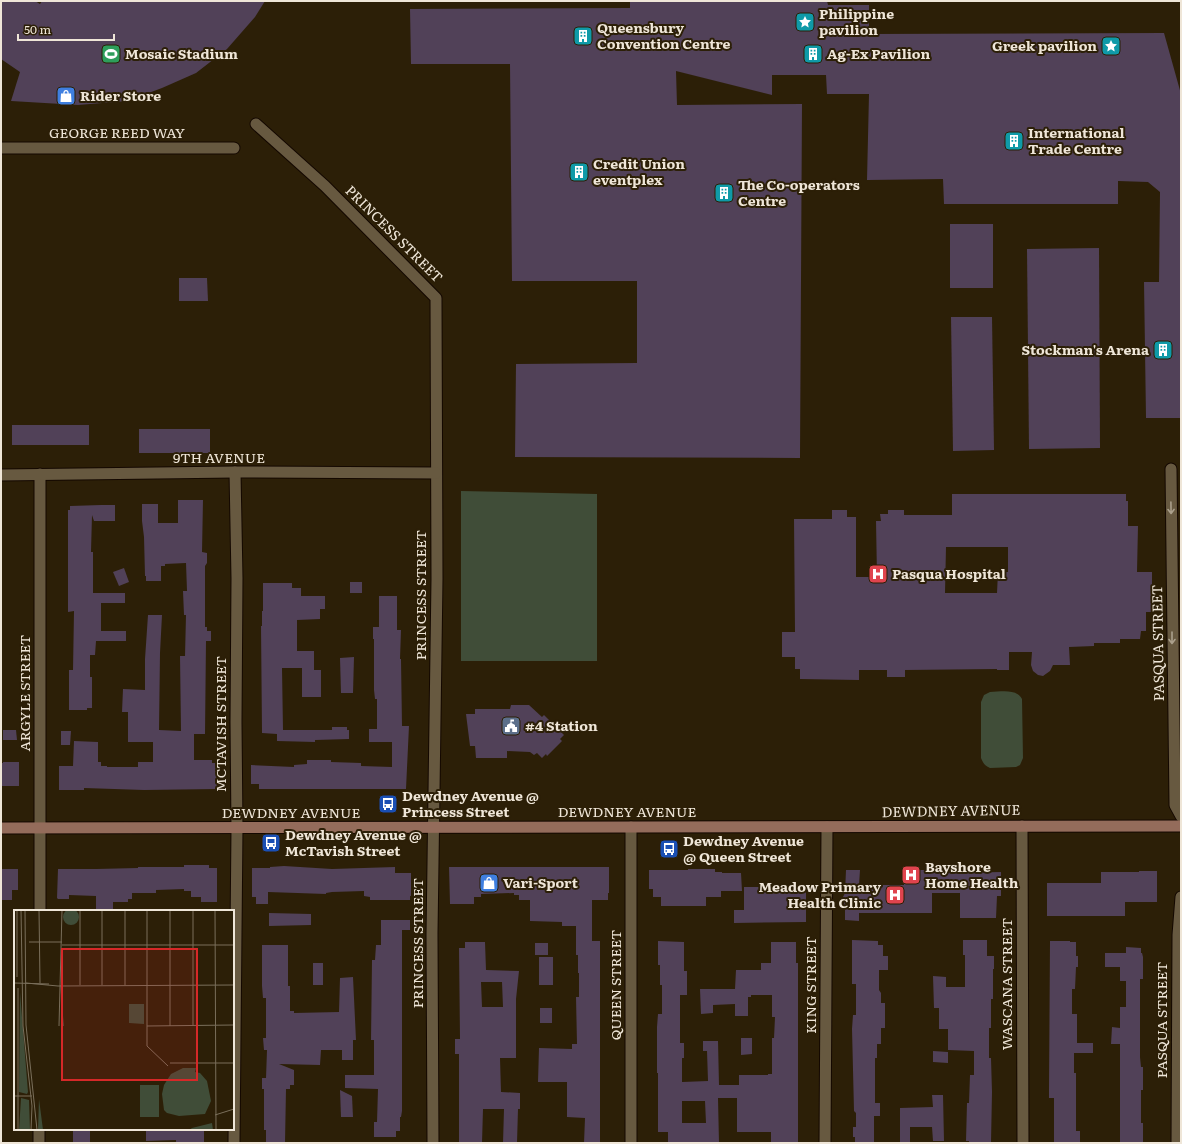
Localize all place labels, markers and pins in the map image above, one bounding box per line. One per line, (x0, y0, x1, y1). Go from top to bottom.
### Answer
place label: Philippine pavilion (819, 3, 894, 39)
place icon: Philippine pavilion (794, 11, 816, 33)
place label: Queensbury Convention Centre (597, 17, 731, 53)
building icon: Queensbury Convention Centre (572, 25, 594, 47)
place label: Greek pavilion (992, 35, 1097, 55)
place icon: Greek pavilion (1100, 35, 1122, 57)
sports icon: Mosaic Stadium (100, 43, 122, 65)
place label: Mosaic Stadium (125, 43, 238, 63)
building icon: Ag-Ex Pavilion (802, 43, 824, 65)
place label: Ag-Ex Pavilion (827, 43, 930, 63)
shop icon: Rider Store (55, 85, 77, 107)
place label: Rider Store (80, 85, 161, 105)
place label: International Trade Centre (1028, 122, 1125, 158)
building icon: International Trade Centre (1003, 130, 1025, 152)
place label: Credit Union eventplex (593, 153, 685, 189)
building icon: Credit Union eventplex (568, 161, 590, 183)
place label: The Co-operators Centre (738, 174, 860, 210)
building icon: The Co-operators Centre (713, 182, 735, 204)
place label: Stockman's Arena (1021, 339, 1150, 359)
building icon: Stockman's Arena (1152, 339, 1174, 361)
hospital icon: Pasqua Hospital (867, 563, 889, 585)
place label: Pasqua Hospital (892, 563, 1006, 583)
public building icon: #4 Station (500, 715, 522, 737)
place label: #4 Station (525, 715, 598, 735)
place label: Dewdney Avenue @ Princess Street (402, 785, 539, 821)
bus stop icon: Dewdney Avenue @ Princess Street (377, 793, 399, 815)
place label: Dewdney Avenue @ McTavish Street (285, 824, 422, 860)
place label: Dewdney Avenue @ Queen Street (683, 830, 804, 866)
bus stop icon: Dewdney Avenue @ McTavish Street (260, 832, 282, 854)
bus stop icon: Dewdney Avenue @ Queen Street (658, 838, 680, 860)
place label: Bayshore Home Health (925, 856, 1019, 892)
hospital icon: Bayshore Home Health (900, 864, 922, 886)
shop icon: Vari-Sport (478, 872, 500, 894)
place label: Vari-Sport (503, 872, 579, 892)
place label: Meadow Primary Health Clinic (758, 876, 881, 912)
hospital icon: Meadow Primary Health Clinic (884, 884, 906, 906)

